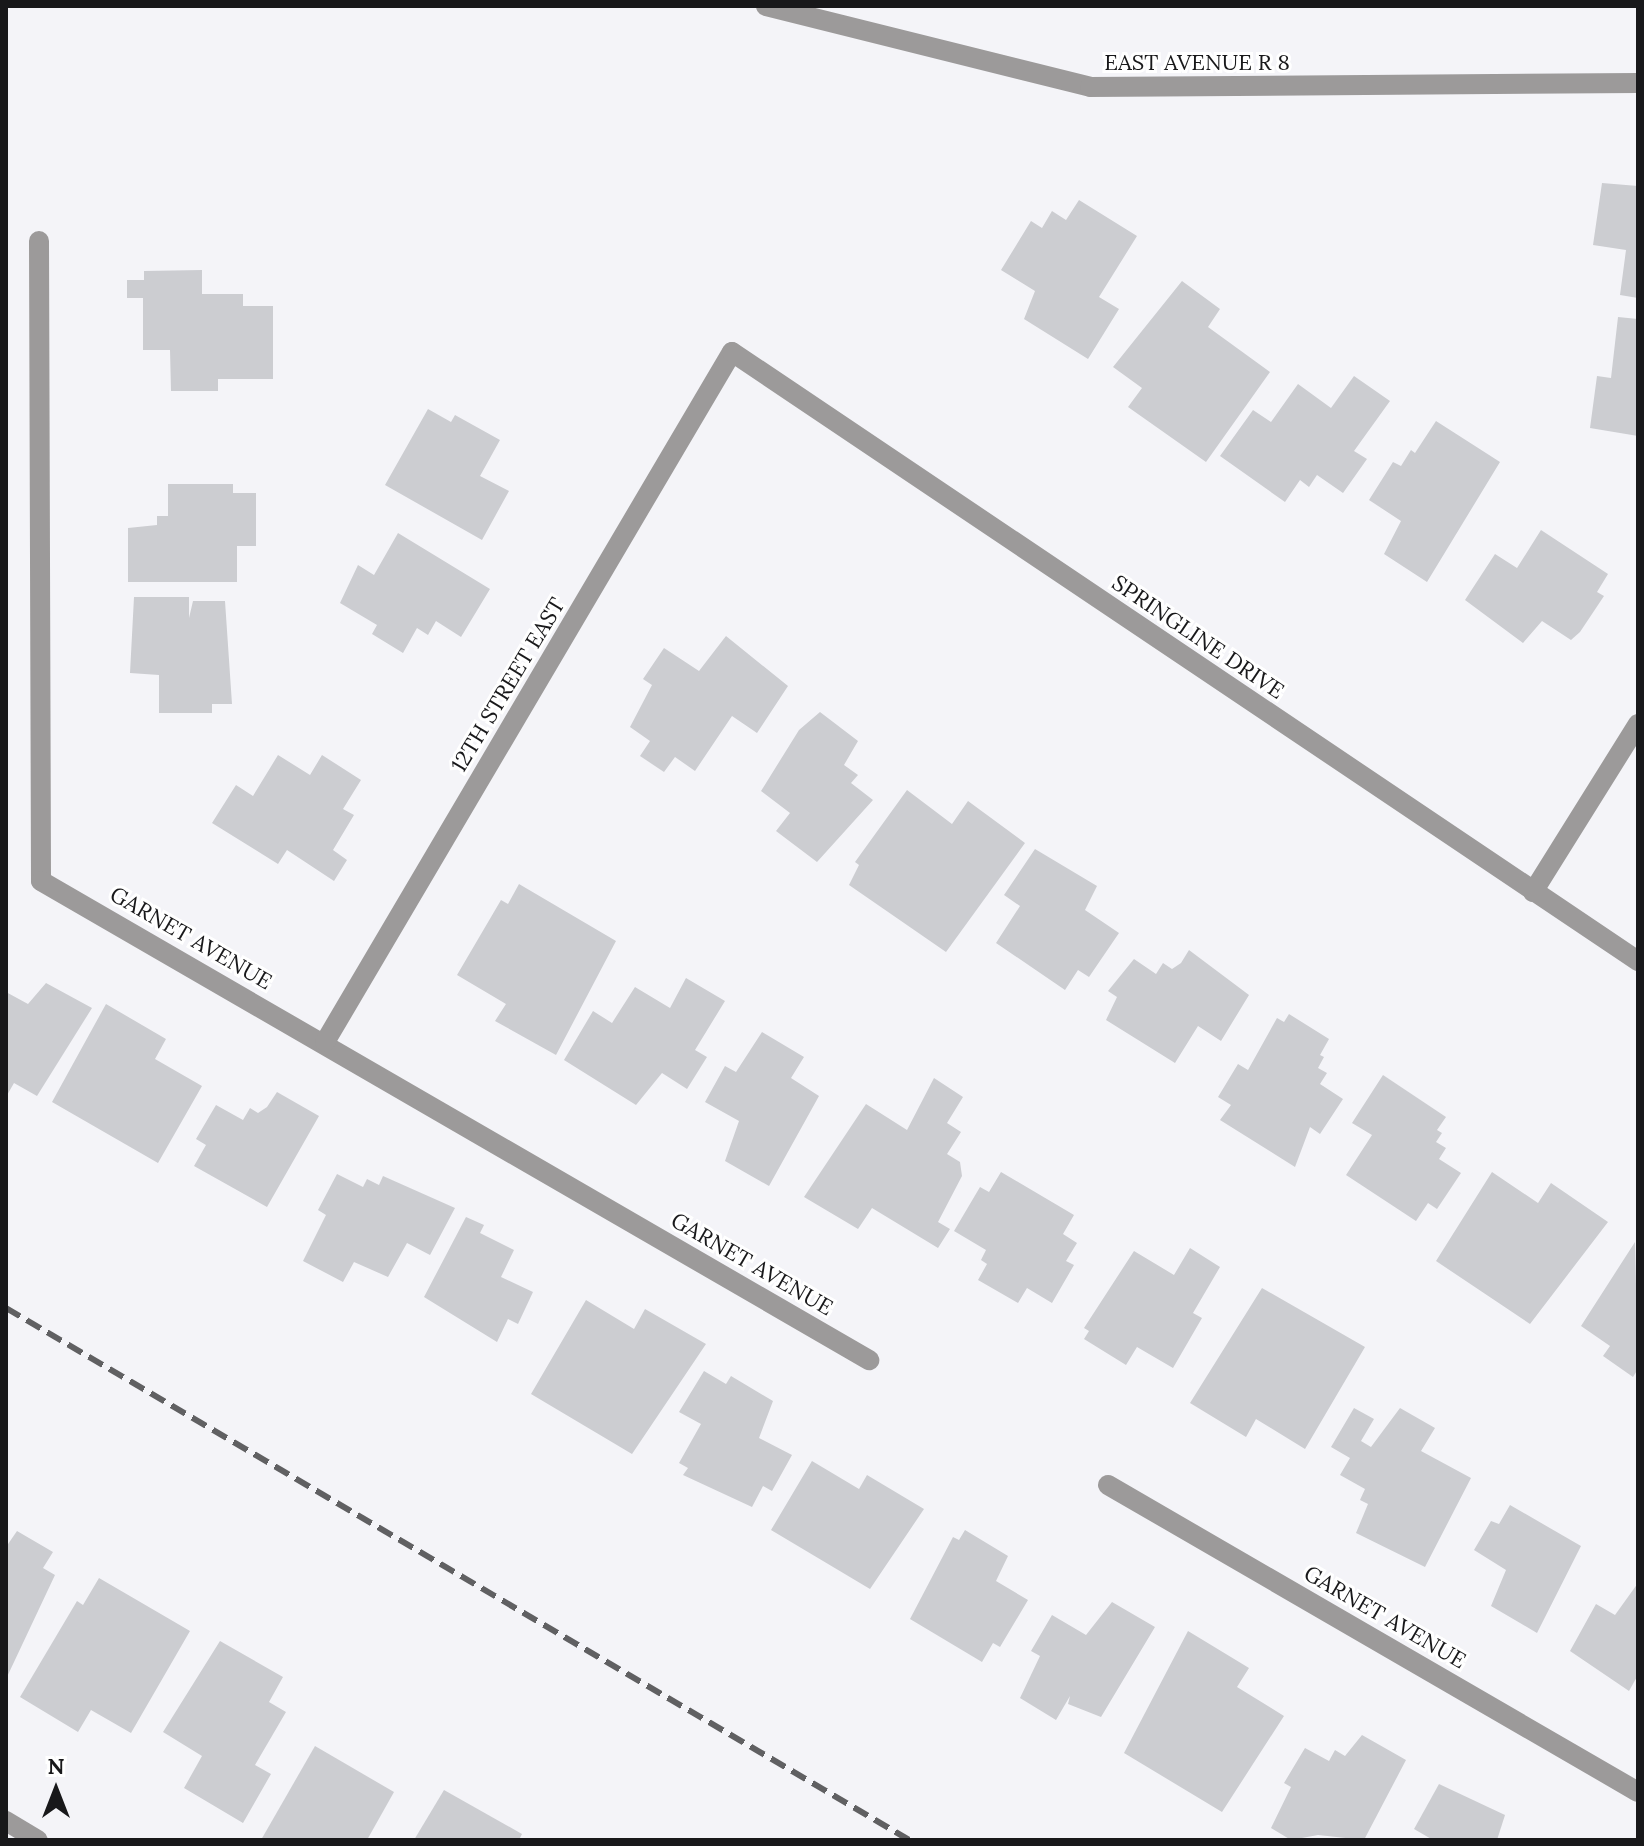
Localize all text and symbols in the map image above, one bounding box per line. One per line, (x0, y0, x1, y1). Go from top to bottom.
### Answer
street label: EAST AVENUE R 8 (1104, 50, 1290, 76)
street label: SPRINGLINE DRIVE (1107, 570, 1289, 704)
street label: 12TH STREET EAST (446, 593, 570, 777)
street label: GARNET AVENUE (105, 881, 277, 995)
street label: GARNET AVENUE (666, 1207, 838, 1321)
street label: GARNET AVENUE (1299, 1560, 1471, 1674)
north arrow (16, 1750, 96, 1830)
text: N (47, 1752, 65, 1780)

